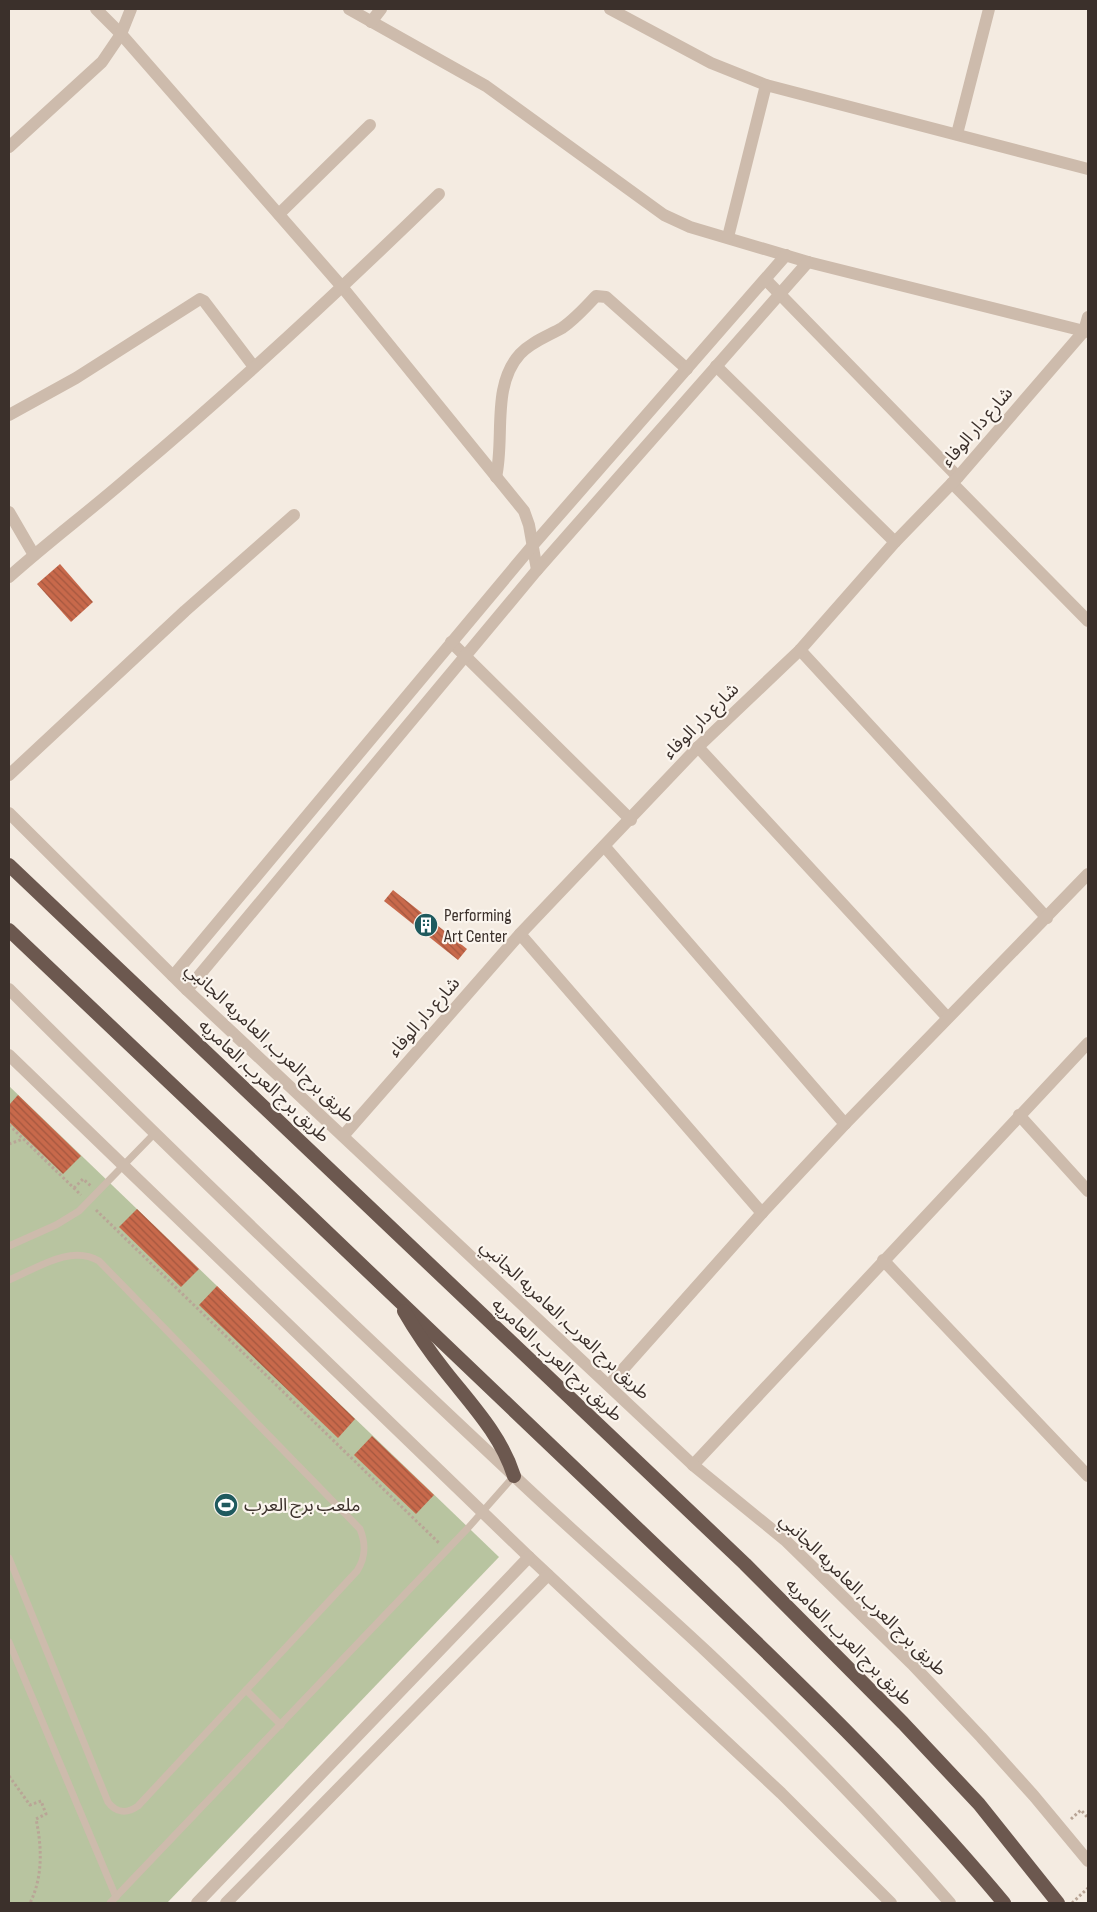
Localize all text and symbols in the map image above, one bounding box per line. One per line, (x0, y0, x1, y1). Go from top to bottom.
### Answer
street label: شارع دار الوفاء (937, 383, 1019, 473)
street label: شارع دار الوفاء (659, 679, 745, 765)
place label: Performing Art Center (443, 905, 511, 947)
building icon: Performing Art Center (413, 912, 439, 938)
street label: طريق برج العرب, العامريه الجانبي (181, 959, 359, 1127)
street label: شارع دار الوفاء (384, 973, 466, 1063)
street label: طريق برج العرب, العامريه (194, 1015, 334, 1147)
street label: طريق برج العرب, العامريه الجانبي (476, 1236, 654, 1404)
street label: طريق برج العرب, العامريه (487, 1294, 627, 1426)
sports icon: ملعب برج العرب (213, 1492, 239, 1518)
place label: ملعب برج العرب (244, 1495, 360, 1518)
street label: طريق برج العرب, العامريه الجانبي (775, 1509, 951, 1681)
street label: طريق برج العرب, العامريه (781, 1574, 917, 1710)

